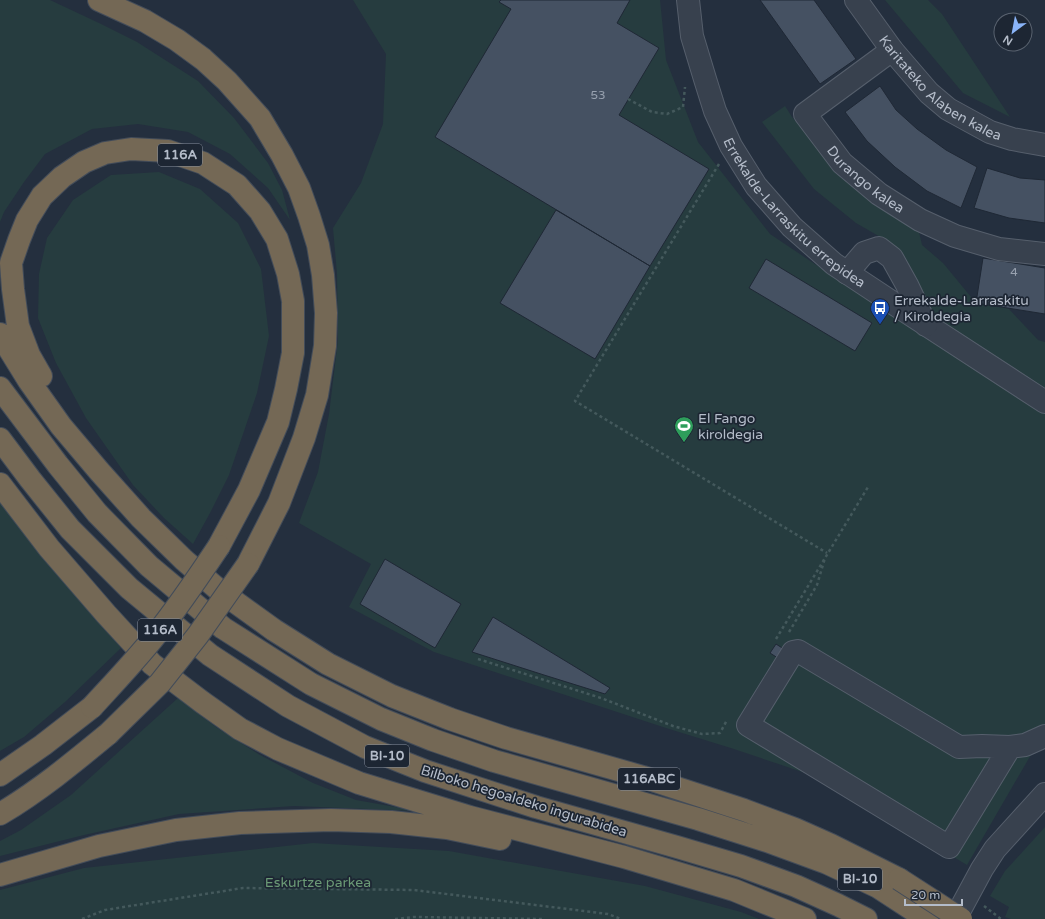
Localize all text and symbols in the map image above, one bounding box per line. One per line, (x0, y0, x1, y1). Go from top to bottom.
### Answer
north arrow (993, 12, 1033, 52)
street label: Karitateko Alaben kalea (876, 32, 1004, 144)
text: N (1001, 32, 1015, 48)
house number: 53 (590, 88, 606, 102)
street label: Errekalde-Larraskitu errepidea (720, 135, 869, 291)
street label: Durango kalea (823, 142, 908, 216)
road number: 116A (158, 144, 202, 166)
house number: 4 (1010, 265, 1018, 279)
place label: Errekalde-Larraskitu / Kiroldegia (894, 292, 1029, 325)
bus stop icon: Errekalde-Larraskitu / Kiroldegia (869, 297, 891, 325)
place label: El Fango kiroldegia (698, 410, 763, 443)
sports icon: El Fango kiroldegia (673, 415, 695, 443)
road number: 116A (138, 619, 182, 641)
road number: BI-10 (365, 745, 409, 767)
street label: Bilboko hegoaldeko ingurabidea (419, 761, 629, 841)
road number: 116ABC (618, 768, 680, 790)
road number: BI-10 (838, 868, 882, 890)
park label: Eskurtze parkea (265, 874, 371, 891)
scale bar (905, 881, 962, 907)
text: 20 m (911, 888, 940, 902)

